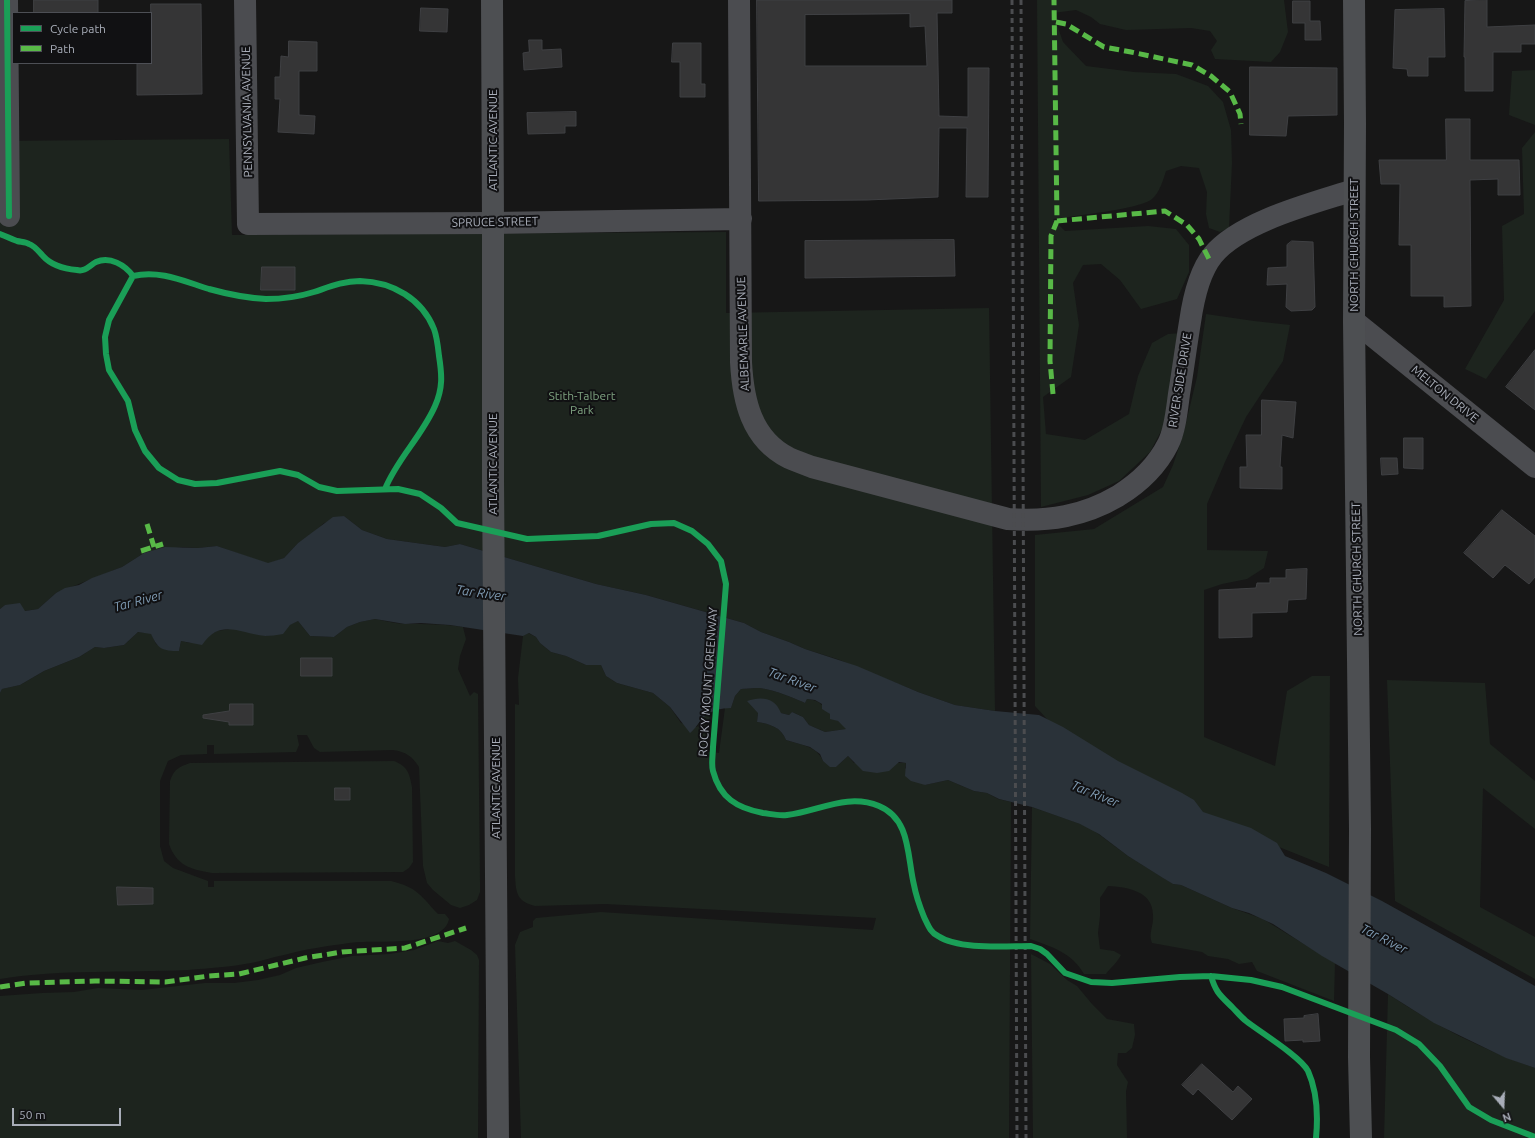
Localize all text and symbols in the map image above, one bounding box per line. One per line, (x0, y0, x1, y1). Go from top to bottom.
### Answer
legend (12, 12, 152, 64)
text: Cycle path (50, 22, 106, 35)
text: Path (50, 42, 75, 55)
street label: PENNSYLVANIA AVENUE (239, 46, 255, 178)
street label: ATLANTIC AVENUE (486, 89, 500, 191)
street label: NORTH CHURCH STREET (1347, 178, 1361, 312)
street label: SPRUCE STREET (452, 214, 538, 230)
street label: ALBEMARLE AVENUE (734, 276, 752, 392)
street label: RIVER SIDE DRIVE (1165, 332, 1195, 428)
street label: MELTON DRIVE (1408, 362, 1482, 426)
park label: Stith-Talbert Park (549, 389, 615, 417)
street label: ATLANTIC AVENUE (486, 413, 500, 515)
street label: NORTH CHURCH STREET (1349, 502, 1365, 636)
water label: Tar River (455, 582, 507, 604)
water label: Tar River (112, 587, 164, 615)
street label: ROCKY MOUNT GREENWAY (696, 607, 720, 757)
water label: Tar River (766, 664, 818, 696)
street label: ATLANTIC AVENUE (489, 737, 503, 839)
water label: Tar River (1069, 777, 1121, 811)
water label: Tar River (1358, 921, 1410, 957)
north arrow (1483, 1086, 1523, 1126)
scale bar (14, 1100, 123, 1126)
text: 50 m (19, 1108, 46, 1121)
text: N (1501, 1110, 1513, 1124)

